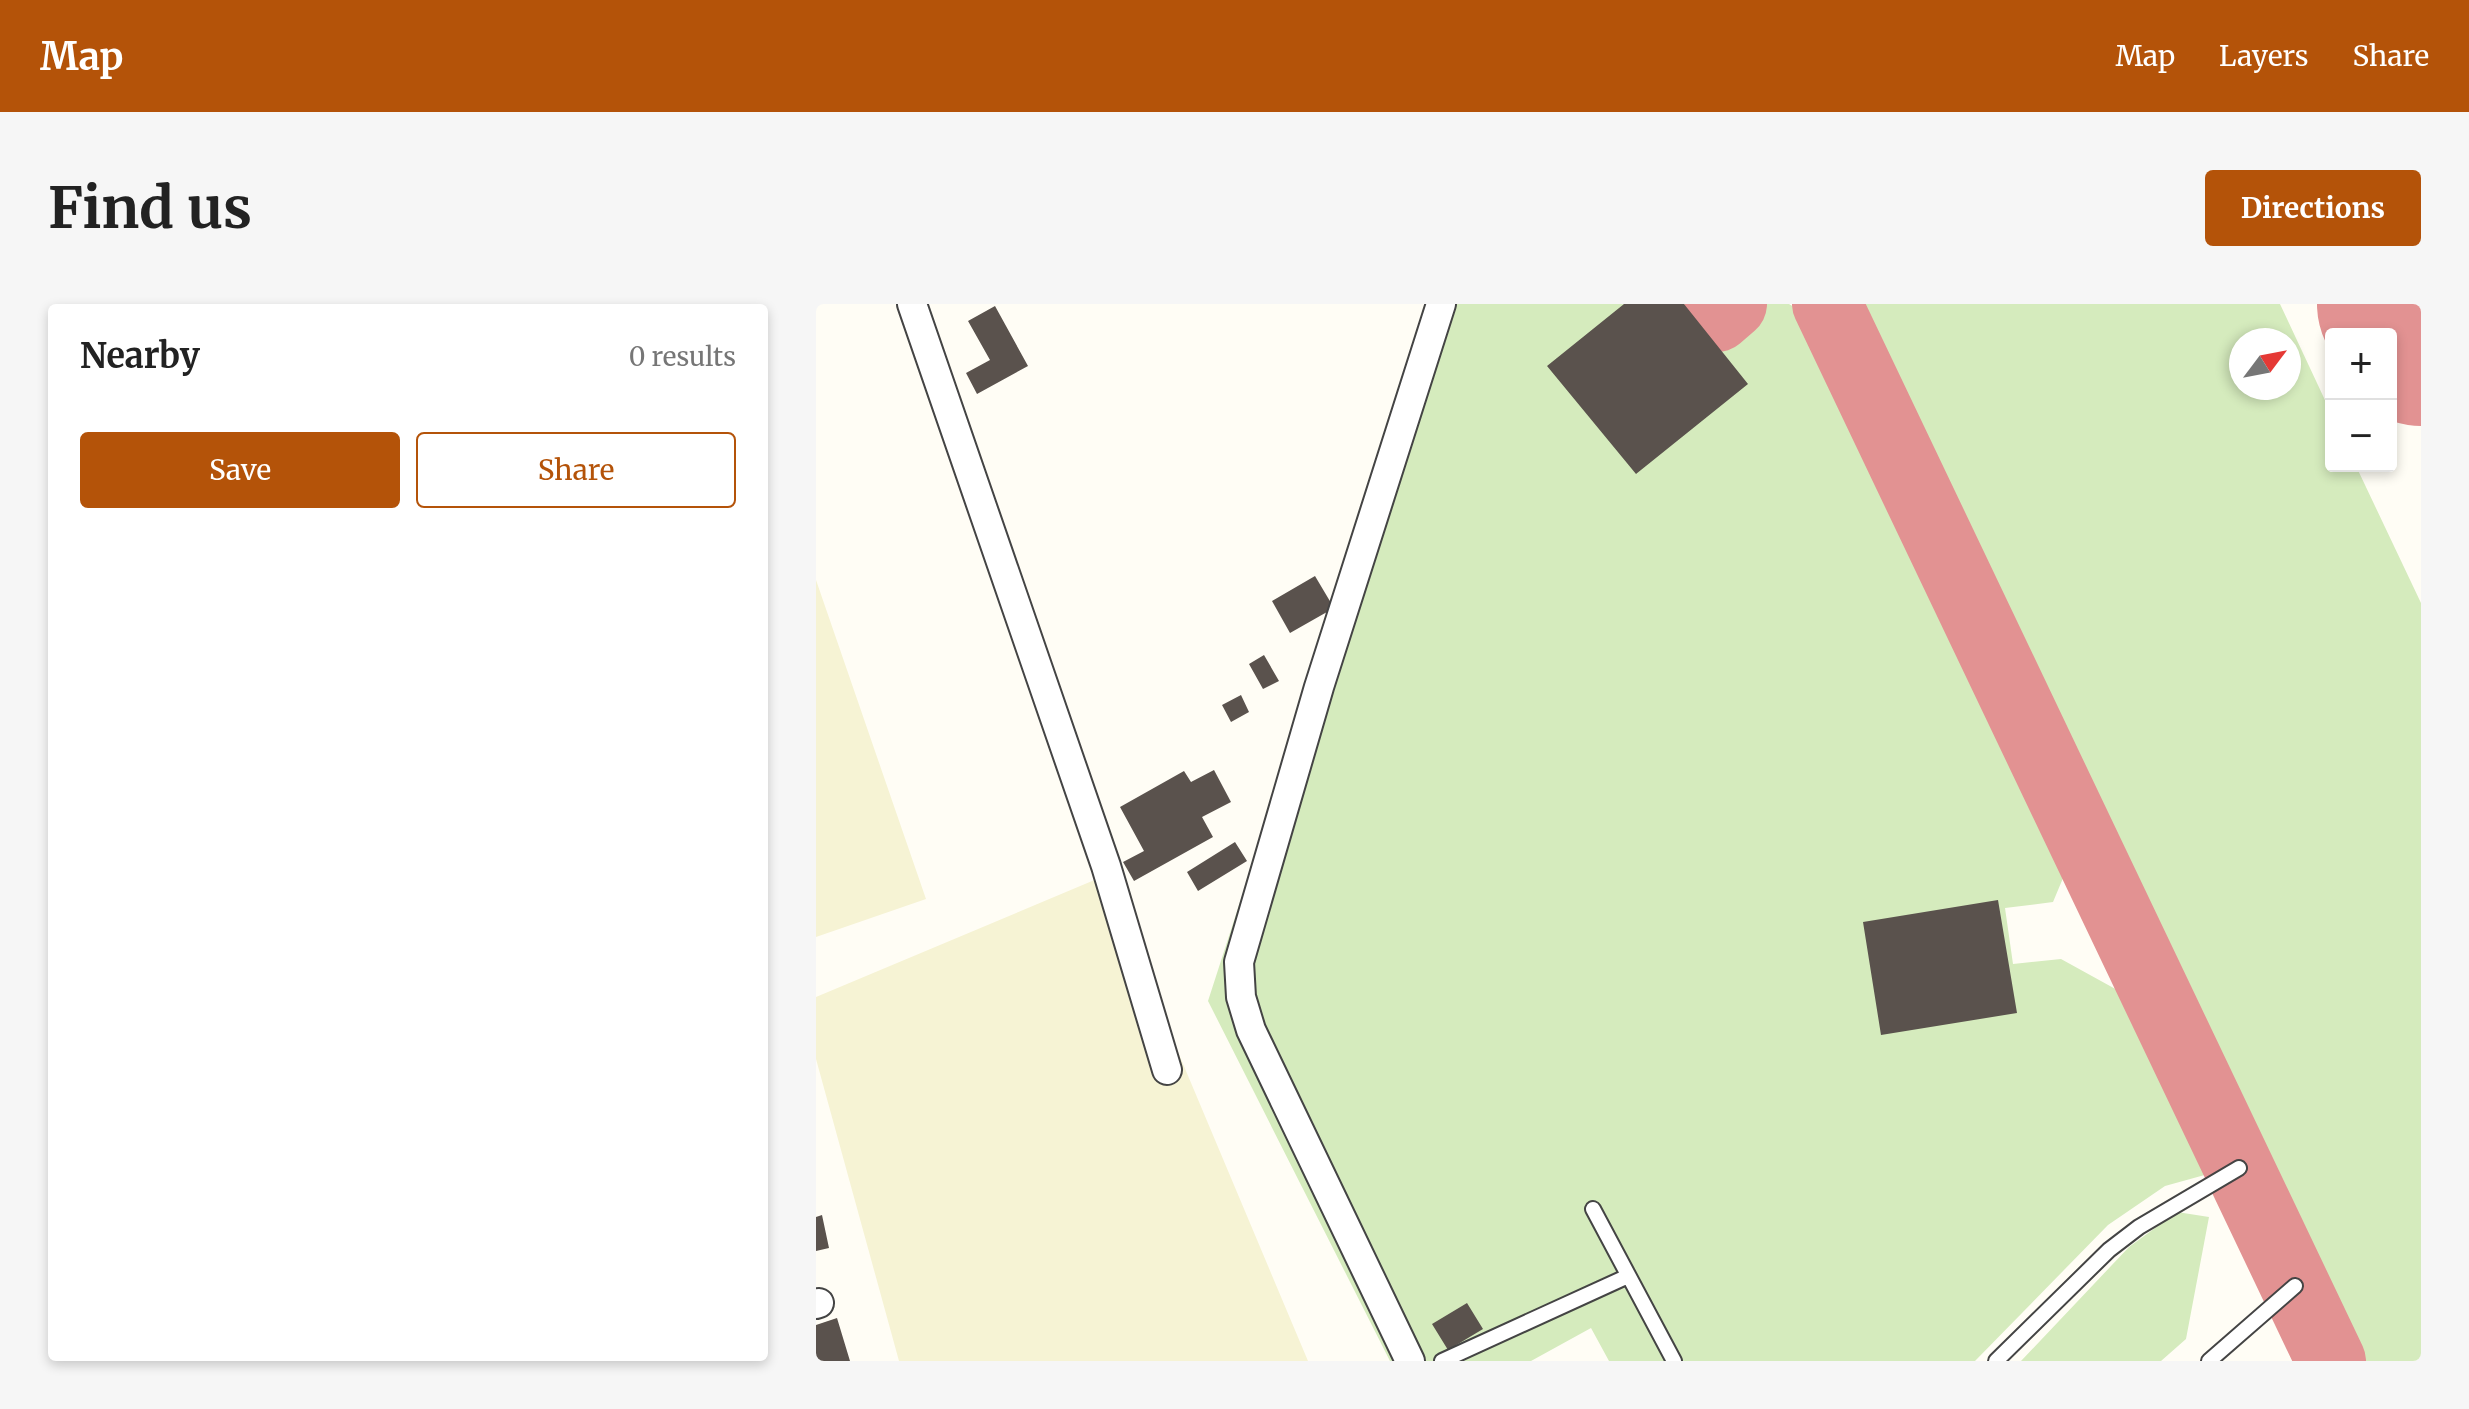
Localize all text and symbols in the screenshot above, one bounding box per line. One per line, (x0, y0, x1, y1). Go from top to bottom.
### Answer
text: Map (40, 33, 124, 80)
text: Map (2115, 38, 2175, 74)
text: Layers (2219, 38, 2308, 74)
text: Share (2352, 38, 2429, 74)
button: Directions (2205, 170, 2421, 246)
text: Find us (48, 173, 252, 243)
north arrow (2229, 328, 2301, 400)
map controls (2325, 328, 2397, 472)
button: + (2325, 328, 2397, 400)
text: Nearby (80, 335, 200, 377)
text: 0 results (629, 340, 736, 373)
button: − (2325, 400, 2397, 472)
button: Save (80, 432, 400, 508)
button: Share (416, 432, 736, 508)

